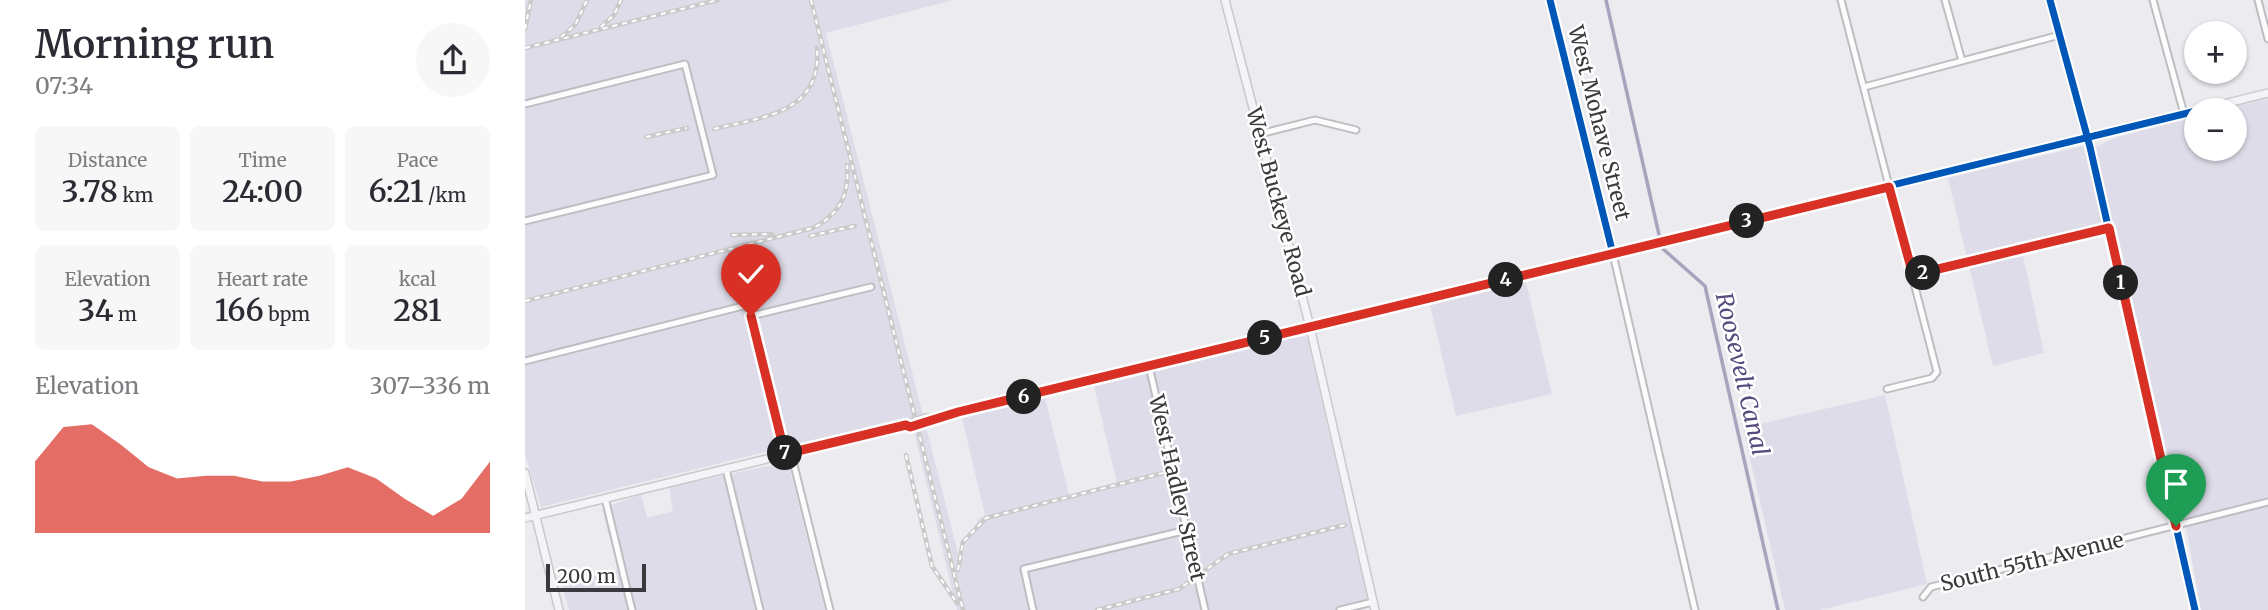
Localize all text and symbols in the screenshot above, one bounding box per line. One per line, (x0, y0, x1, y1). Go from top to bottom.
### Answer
text: Morning run (35, 21, 274, 68)
map controls (2184, 21, 2247, 161)
button: + (2184, 21, 2247, 84)
street label: West Mohave Street (1562, 22, 1637, 223)
button: share (416, 23, 490, 97)
text: 07:34 (35, 71, 93, 100)
button: − (2184, 98, 2247, 161)
street label: West Buckeye Road (1240, 103, 1317, 300)
text: Distance (68, 148, 147, 172)
text: Time (238, 148, 287, 172)
text: Pace (397, 148, 438, 172)
text: 3.78 (62, 172, 118, 210)
text: 24:00 (222, 172, 303, 210)
text: 6:21 (369, 172, 424, 210)
text: km (118, 183, 153, 207)
text: /km (424, 183, 466, 207)
pin: 3 (1729, 204, 1765, 238)
text: 3 (1741, 208, 1752, 232)
pin (721, 244, 781, 316)
icon: check (732, 255, 770, 293)
pin: 2 (1905, 256, 1941, 290)
text: 2 (1917, 260, 1928, 284)
pin: 4 (1489, 262, 1523, 298)
pin: 1 (2103, 266, 2139, 300)
text: Elevation (64, 267, 151, 291)
text: Heart rate (217, 267, 308, 291)
text: kcal (399, 267, 436, 291)
text: 4 (1499, 267, 1512, 291)
text: 1 (2116, 270, 2125, 294)
water label: Roosevelt Canal (1710, 289, 1775, 458)
text: 34 (78, 291, 114, 329)
text: 166 (215, 291, 264, 329)
text: 281 (393, 291, 442, 329)
text: m (114, 302, 137, 326)
text: bpm (264, 302, 310, 326)
pin: 5 (1247, 320, 1283, 356)
text: 5 (1259, 325, 1270, 349)
text: Elevation (35, 371, 139, 400)
text: 307–336 m (369, 371, 490, 400)
pin: 6 (1007, 380, 1041, 414)
text: 6 (1018, 384, 1029, 408)
street label: West Hadley Street (1143, 391, 1212, 584)
pin: 7 (768, 435, 803, 470)
text: 7 (779, 440, 790, 464)
pin (2146, 454, 2206, 526)
icon: arrive (2157, 465, 2195, 503)
street label: South 55th Avenue (1937, 526, 2126, 597)
scale bar (546, 561, 646, 593)
text: 200 m (557, 564, 616, 588)

